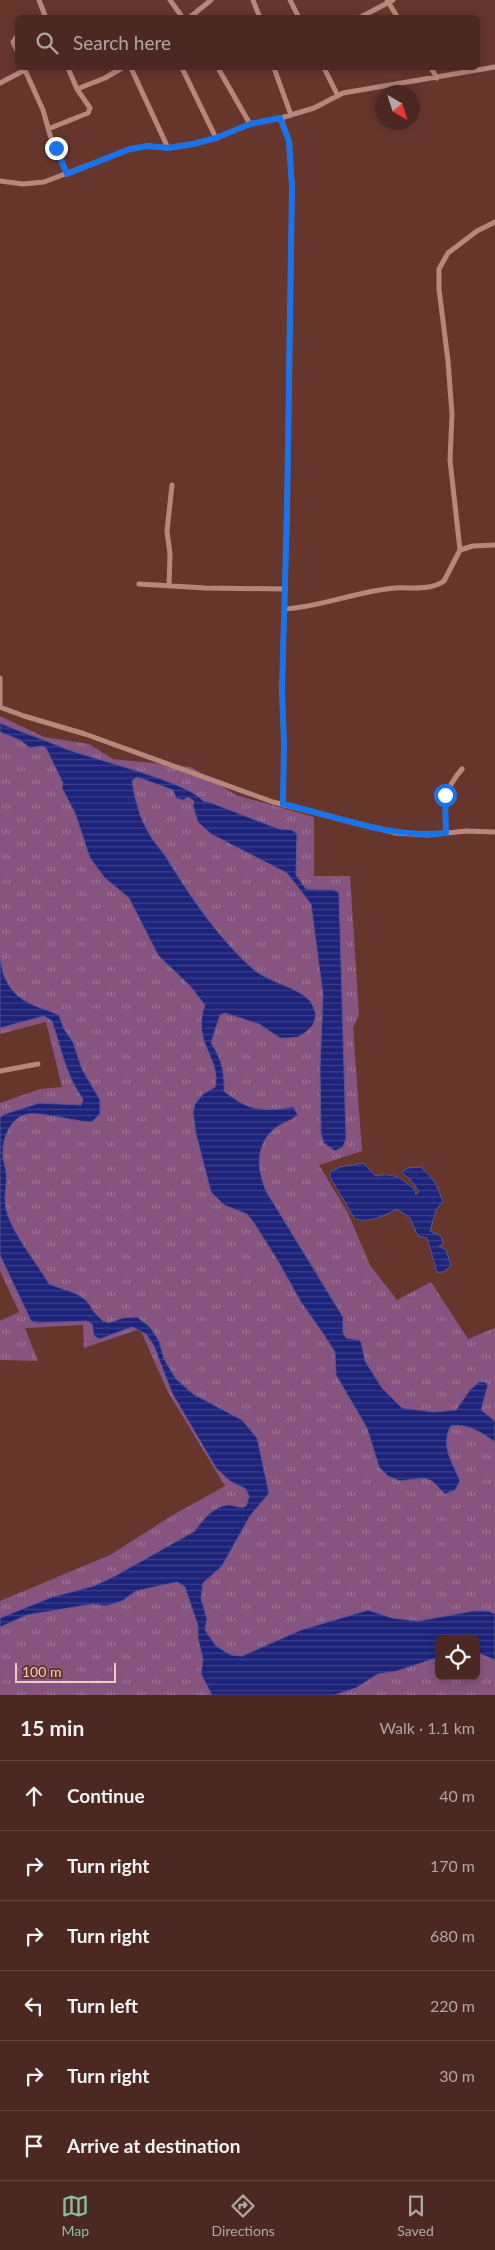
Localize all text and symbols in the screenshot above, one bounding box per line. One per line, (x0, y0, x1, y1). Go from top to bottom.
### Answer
search box (15, 15, 480, 70)
icon: search (33, 29, 61, 57)
text: Search here (73, 31, 171, 54)
north arrow (375, 85, 420, 130)
route end (45, 137, 68, 160)
route start (434, 784, 457, 807)
map controls (435, 1635, 480, 1680)
button: locate (435, 1635, 480, 1680)
scale bar (15, 1660, 116, 1683)
text: 100 m (22, 1663, 61, 1680)
text: 15 min (20, 1715, 84, 1740)
text: Walk · 1.1 km (379, 1718, 475, 1737)
icon: ahead (20, 1782, 48, 1810)
text: Continue (67, 1784, 145, 1807)
text: 40 m (439, 1786, 475, 1805)
icon: right (20, 1852, 48, 1880)
text: Turn right (67, 1854, 149, 1877)
text: 170 m (430, 1856, 475, 1875)
icon: right (20, 1922, 48, 1950)
text: Turn right (67, 1924, 149, 1947)
text: 680 m (430, 1926, 475, 1945)
icon: left (20, 1992, 48, 2020)
text: Turn left (67, 1994, 138, 2017)
text: 220 m (430, 1996, 475, 2015)
icon: right (20, 2062, 48, 2090)
text: Turn right (67, 2064, 149, 2087)
text: 30 m (439, 2066, 475, 2085)
icon: arrive (20, 2132, 48, 2160)
text: Arrive at destination (67, 2134, 240, 2157)
tab: Map (61, 2192, 89, 2239)
tab: Directions (212, 2192, 275, 2239)
tab: Saved (397, 2192, 434, 2239)

